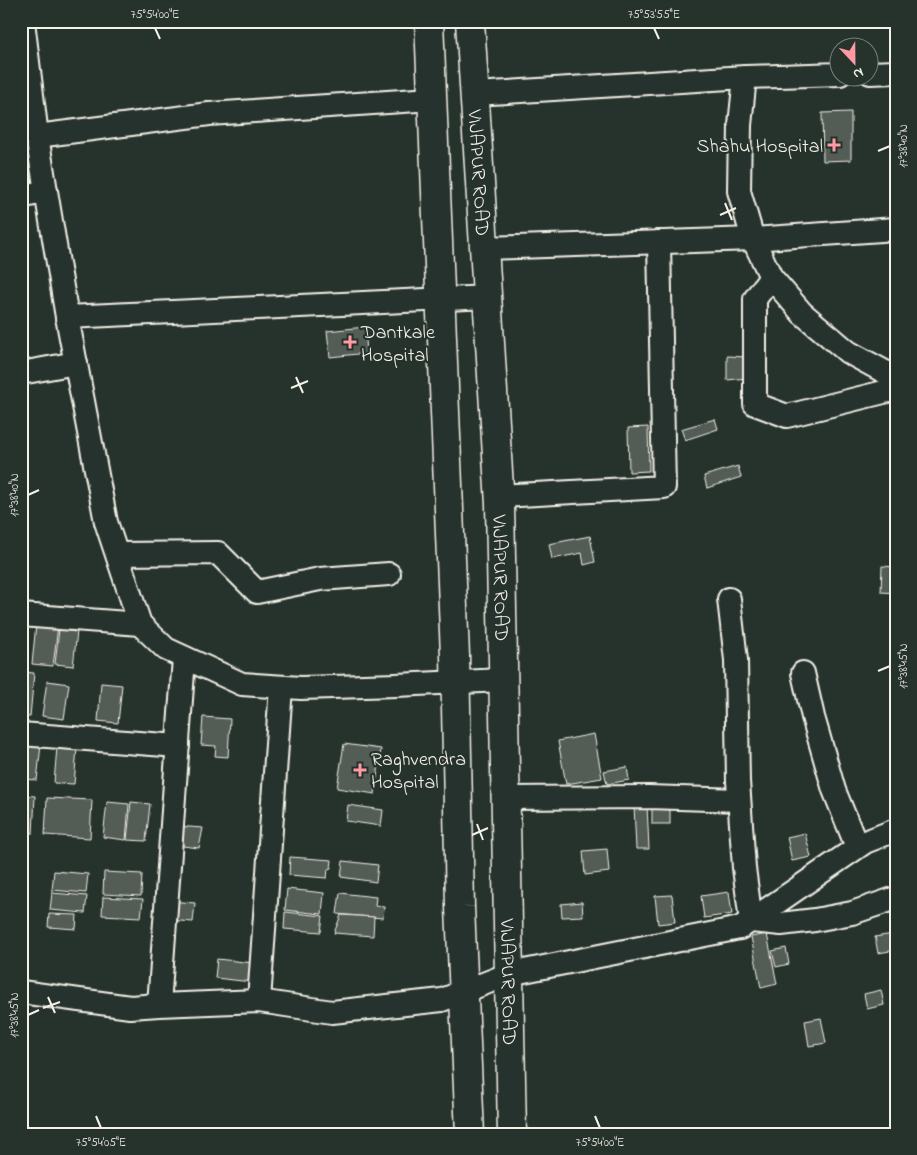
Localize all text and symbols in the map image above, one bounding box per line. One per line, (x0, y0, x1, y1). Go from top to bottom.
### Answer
text: 75°54'00"E (131, 6, 179, 24)
text: 75°53'55"E (628, 6, 680, 24)
north arrow (830, 38, 880, 88)
text: N (850, 61, 867, 84)
street label: VIJAPUR ROAD (458, 108, 495, 237)
text: 17°38'40"N (895, 124, 913, 168)
place label: Shahu Hospital (696, 133, 823, 162)
marker: Shahu Hospital (827, 138, 841, 152)
place label: Dantkale Hospital (360, 319, 435, 371)
marker: Dantkale Hospital (343, 335, 357, 349)
text: 17°38'40"N (6, 473, 24, 517)
street label: VIJAPUR ROAD (483, 513, 515, 642)
text: 17°38'45"N (895, 643, 913, 689)
place label: Raghvendra Hospital (371, 746, 466, 798)
marker: Raghvendra Hospital (353, 763, 367, 777)
street label: VIJAPUR ROAD (491, 917, 522, 1046)
text: 17°38'45"N (6, 992, 24, 1038)
text: 75°54'05"E (76, 1134, 126, 1152)
text: 75°54'00"E (576, 1134, 624, 1152)

